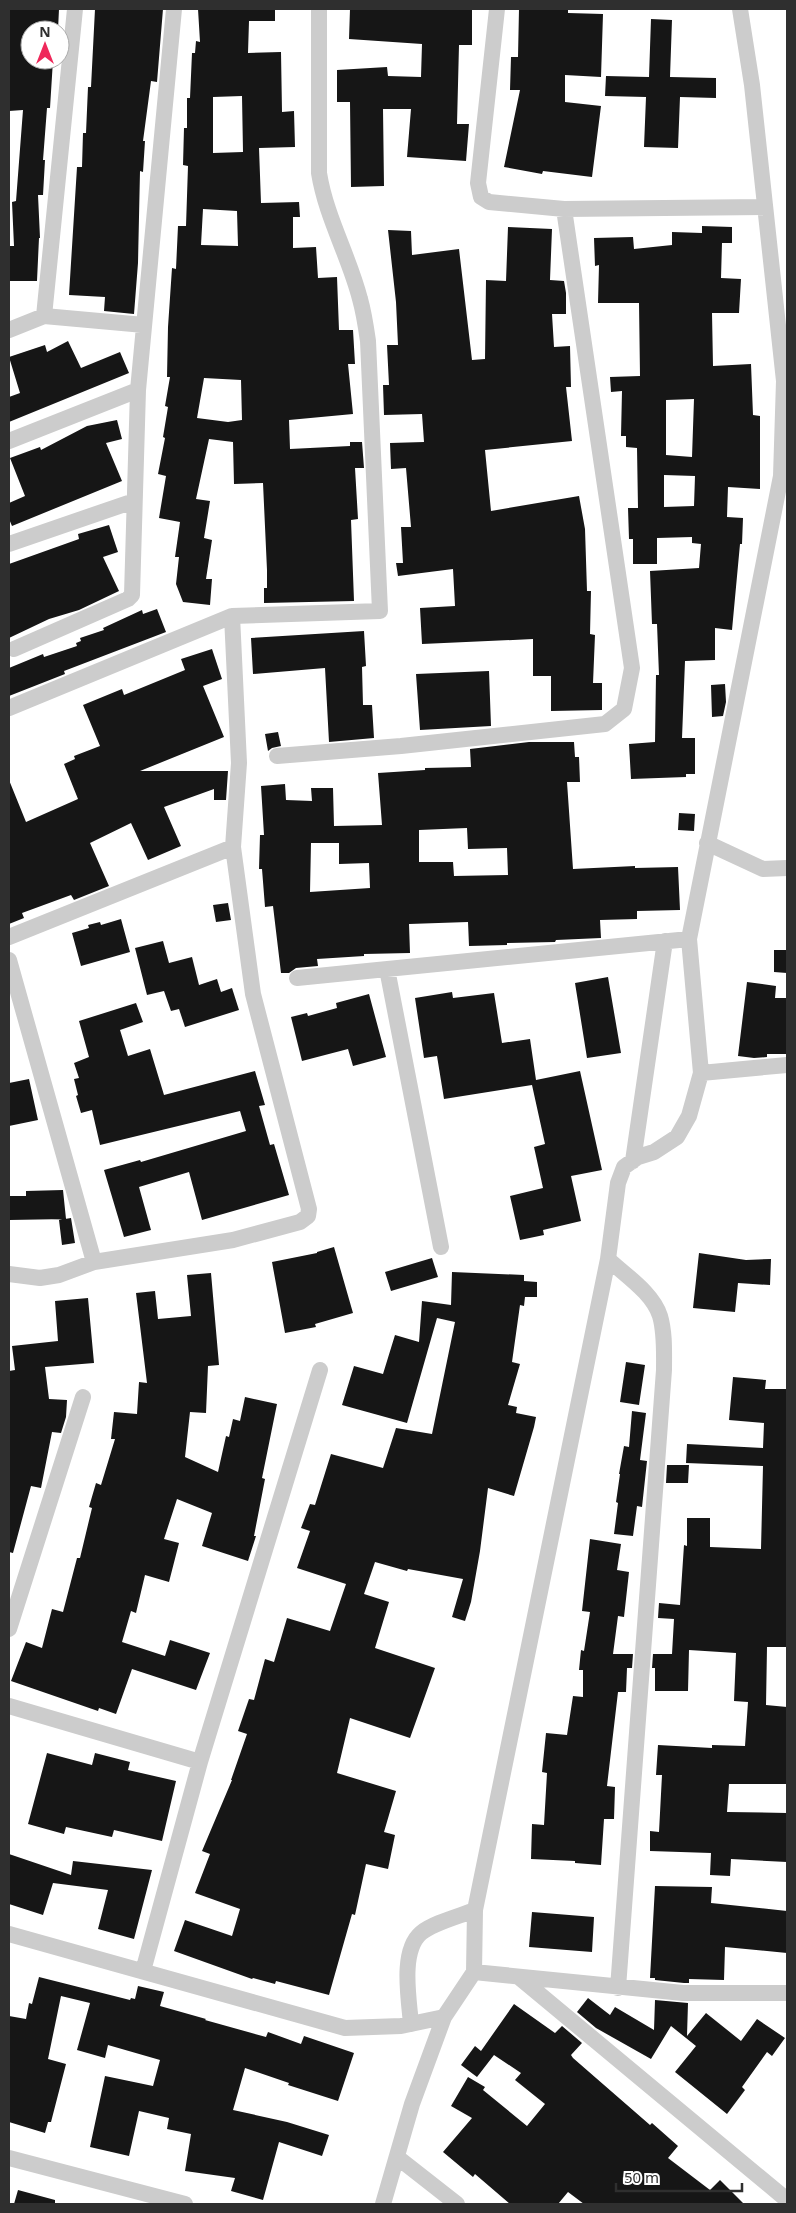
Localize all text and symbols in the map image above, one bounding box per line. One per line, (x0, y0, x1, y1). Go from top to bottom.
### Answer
north arrow (20, 20, 70, 70)
text: N (39, 22, 51, 41)
scale bar (616, 2160, 742, 2192)
text: 50 m (624, 2167, 659, 2187)

